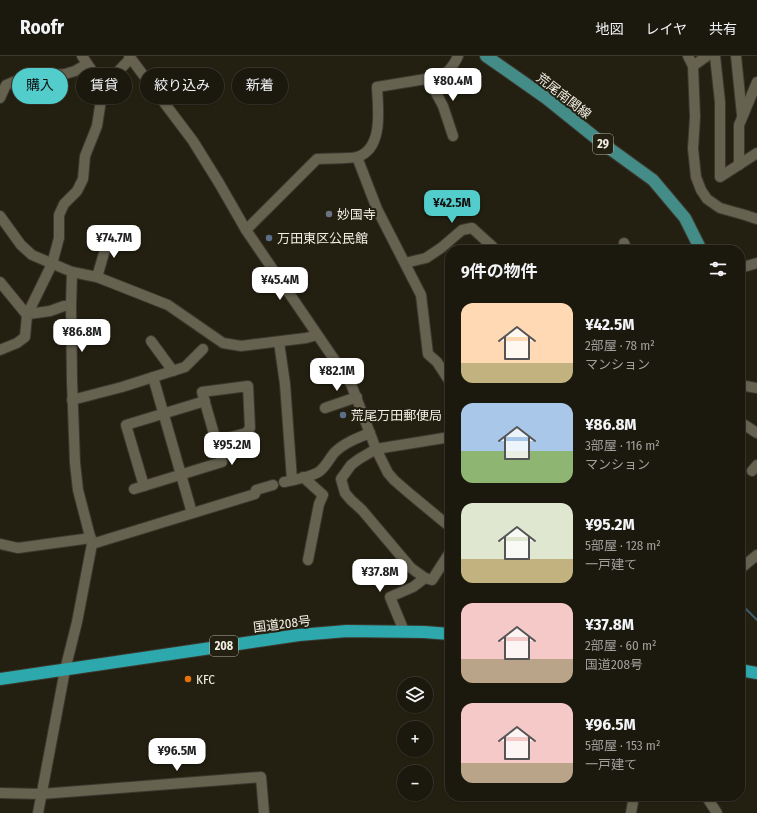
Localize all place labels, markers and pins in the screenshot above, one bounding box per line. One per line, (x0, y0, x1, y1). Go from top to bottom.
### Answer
pin: ¥80.4M (420, 68, 486, 102)
pin: ¥42.5M (419, 190, 485, 224)
place label: 妙国寺 (337, 207, 376, 222)
marker: 妙国寺 (324, 209, 334, 219)
pin: ¥74.7M (81, 225, 147, 259)
place label: 万田東区公民館 (277, 231, 368, 246)
marker: 万田東区公民館 (264, 233, 274, 243)
pin: ¥45.4M (247, 267, 313, 301)
pin: ¥86.8M (49, 319, 115, 353)
pin: ¥82.1M (304, 358, 370, 392)
place label: 荒尾万田郵便局 (351, 408, 442, 423)
marker: 荒尾万田郵便局 (338, 410, 348, 420)
pin: ¥95.2M (199, 432, 265, 466)
pin: ¥37.8M (347, 559, 413, 593)
place label: KFC (196, 672, 215, 687)
marker: KFC (183, 674, 193, 684)
pin: ¥96.5M (144, 738, 210, 772)

